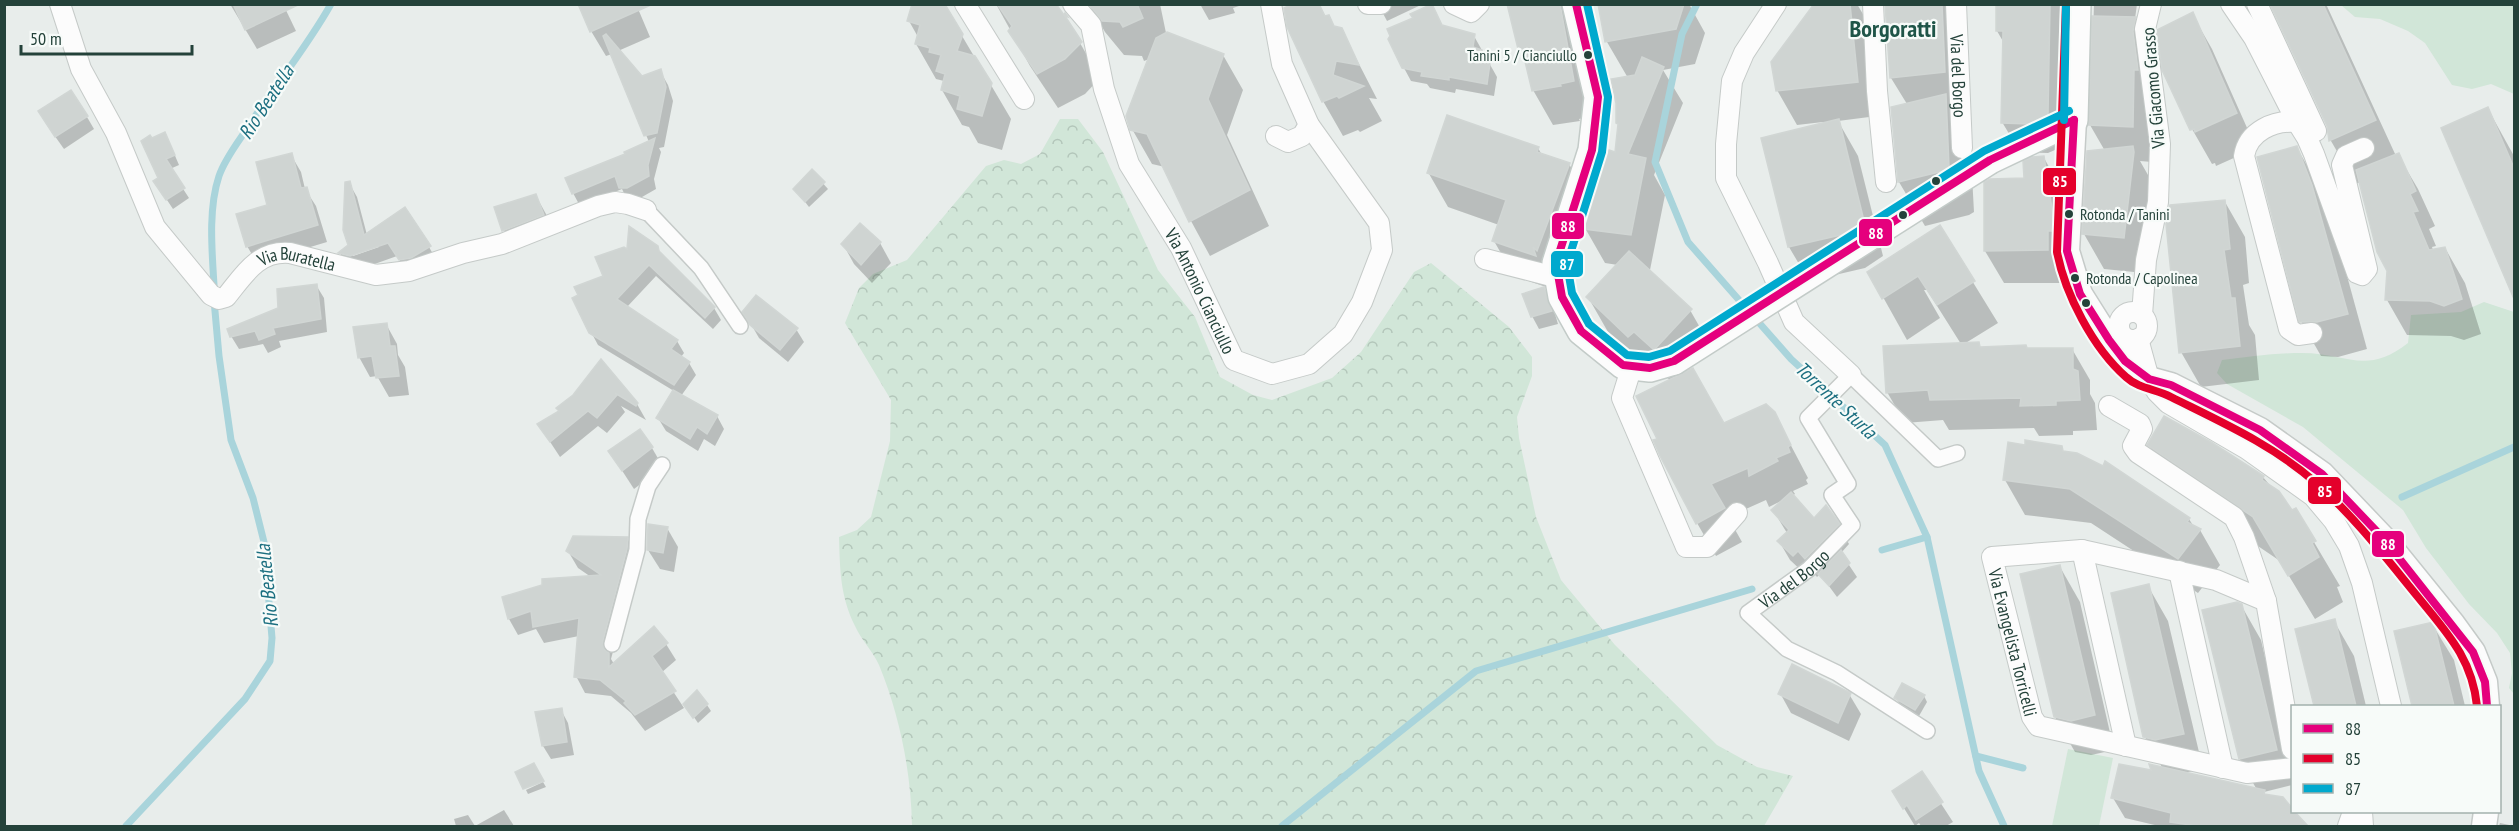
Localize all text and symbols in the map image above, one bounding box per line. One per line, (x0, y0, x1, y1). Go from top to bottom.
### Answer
district label: Borgoratti (1850, 13, 1936, 44)
scale bar (21, 18, 192, 56)
street label: Via Giacomo Grasso (2136, 26, 2170, 150)
text: 50 m (30, 27, 62, 50)
street label: Via del Borgo (1946, 33, 1972, 118)
place label: Tanini 5 / Cianciullo (1467, 45, 1577, 65)
marker: Tanini 5 / Cianciullo (1582, 49, 1594, 61)
water label: Rio Beatella (232, 59, 300, 144)
line badge: 85 (2042, 167, 2077, 196)
text: 85 (2052, 171, 2068, 191)
unlabelled marker (1930, 175, 1942, 187)
place label: Rotonda / Tanini (2080, 204, 2170, 224)
marker: Rotonda / Tanini (2063, 208, 2075, 220)
unlabelled marker (1897, 209, 1909, 221)
line badge: 88 (1551, 212, 1585, 240)
text: 88 (1560, 216, 1576, 236)
line badge: 88 (1858, 218, 1893, 247)
street label: Via Antonio Cianciullo (1160, 223, 1241, 358)
text: 88 (1868, 223, 1884, 243)
street label: Via Buratella (252, 241, 338, 276)
line badge: 87 (1550, 250, 1584, 278)
text: 87 (1559, 254, 1575, 274)
place label: Rotonda / Capolinea (2086, 268, 2198, 288)
marker: Rotonda / Capolinea (2069, 272, 2081, 284)
unlabelled marker (2080, 297, 2092, 309)
water label: Torrente Sturla (1790, 356, 1883, 445)
line badge: 85 (2307, 476, 2342, 505)
text: 85 (2317, 481, 2333, 501)
line badge: 88 (2371, 530, 2405, 558)
text: 88 (2380, 534, 2396, 554)
water label: Rio Beatella (250, 542, 284, 629)
street label: Via del Borgo (1753, 544, 1834, 614)
street label: Via Evangelista Torricelli (1984, 565, 2043, 719)
legend (2291, 705, 2501, 813)
text: 88 (2345, 717, 2361, 740)
text: 85 (2345, 747, 2361, 770)
text: 87 (2345, 777, 2361, 800)

